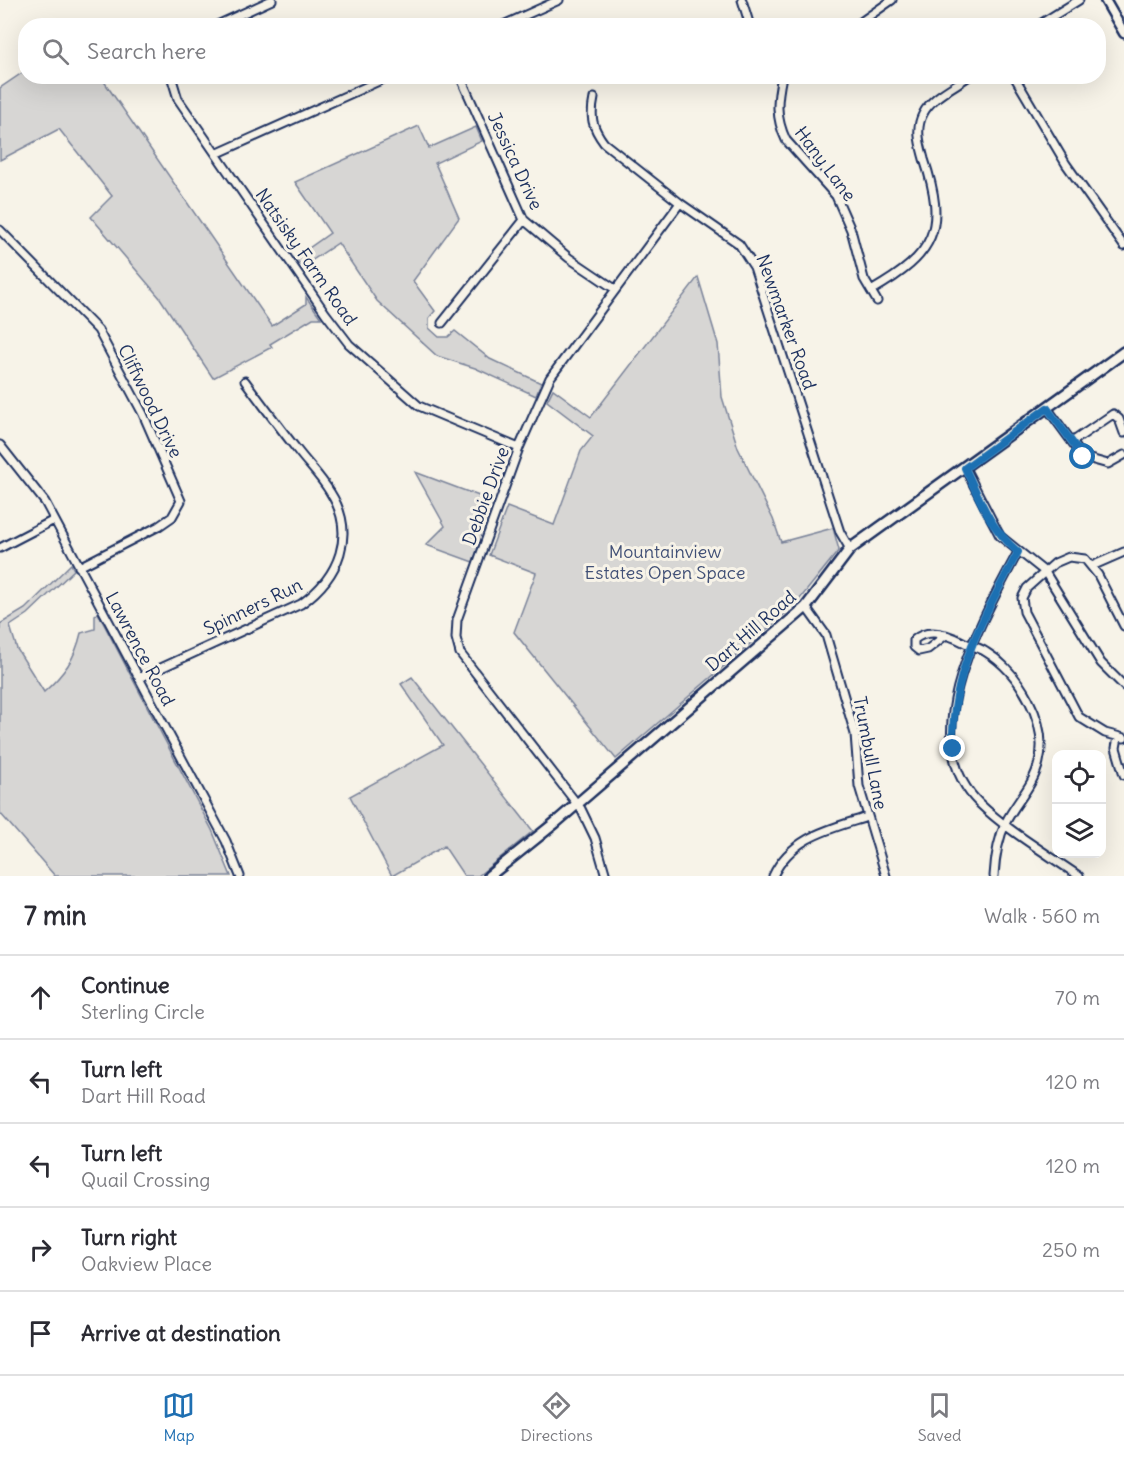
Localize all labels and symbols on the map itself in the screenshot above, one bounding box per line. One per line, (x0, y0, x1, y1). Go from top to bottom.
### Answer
street label: Jessica Drive (483, 108, 548, 213)
street label: Hany Lane (790, 122, 861, 206)
street label: Natsisky Farm Road (251, 184, 363, 330)
street label: Newmarker Road (751, 251, 822, 393)
street label: Cliffwood Drive (113, 340, 188, 461)
route start (1069, 443, 1095, 469)
street label: Debbie Drive (457, 444, 514, 548)
park label: Mountainview Estates Open Space (585, 540, 745, 584)
street label: Spinners Run (200, 573, 306, 640)
street label: Dart Hill Road (701, 585, 801, 676)
street label: Lawrence Road (101, 588, 180, 710)
street label: Trumbull Lane (848, 694, 893, 811)
route end (939, 735, 965, 761)

